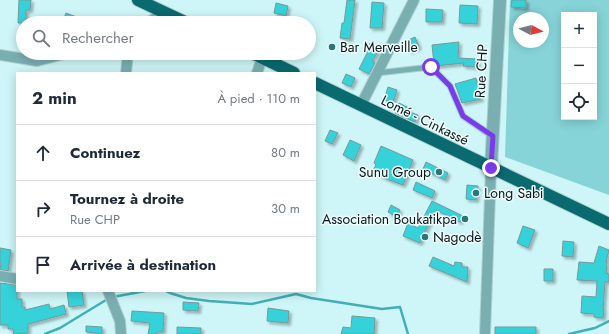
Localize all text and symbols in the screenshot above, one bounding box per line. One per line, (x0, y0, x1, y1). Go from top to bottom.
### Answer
north arrow (513, 12, 549, 48)
map controls (561, 12, 597, 120)
button: + (561, 12, 597, 48)
search box (16, 16, 316, 60)
icon: search (30, 27, 52, 49)
text: Rechercher (62, 27, 134, 49)
place label: Bar Merveille (340, 37, 418, 57)
marker: Bar Merveille (327, 42, 337, 52)
street label: Rue CHP (470, 43, 492, 98)
button: − (561, 48, 597, 84)
route start (422, 58, 440, 76)
button: locate (561, 84, 597, 120)
text: 2 min (32, 86, 77, 110)
text: À pied · 110 m (217, 89, 300, 108)
street label: Lomé - Cinkassé (378, 90, 472, 150)
icon: ahead (32, 142, 54, 164)
text: Continuez (70, 142, 140, 164)
text: 80 m (271, 143, 300, 162)
route end (482, 159, 500, 177)
place label: Sunu Group (359, 162, 431, 182)
marker: Sunu Group (434, 167, 444, 177)
place label: Long Sabi (484, 183, 544, 203)
text: Tournez à droite (70, 188, 184, 210)
marker: Long Sabi (471, 188, 481, 198)
icon: right (32, 198, 54, 220)
text: 30 m (271, 199, 300, 218)
place label: Association Boukatikpa (322, 209, 457, 229)
text: Rue CHP (70, 210, 120, 229)
marker: Association Boukatikpa (460, 214, 470, 224)
place label: Nagodè (433, 227, 481, 247)
marker: Nagodè (420, 232, 430, 242)
icon: arrive (32, 254, 54, 276)
text: Arrivée à destination (70, 254, 216, 276)

